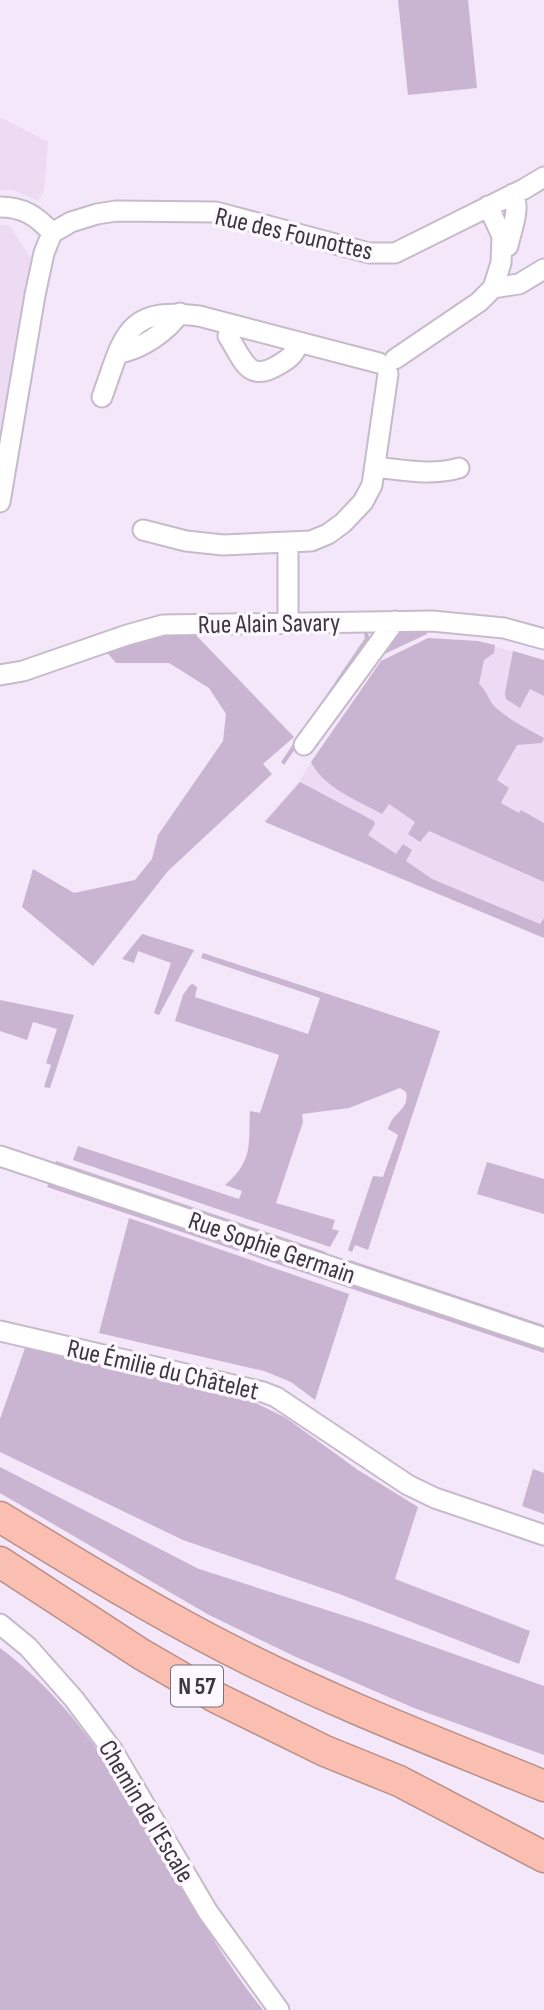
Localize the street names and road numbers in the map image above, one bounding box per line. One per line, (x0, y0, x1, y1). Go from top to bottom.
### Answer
street label: Rue des Founottes (212, 201, 375, 268)
street label: Rue Alain Savary (198, 608, 340, 641)
street label: Rue Sophie Germain (184, 1205, 359, 1291)
street label: Rue Émilie du Châtelet (64, 1333, 261, 1408)
road number: N 57 (171, 1666, 223, 1706)
street label: Chemin de l'Escale (91, 1735, 200, 1889)

